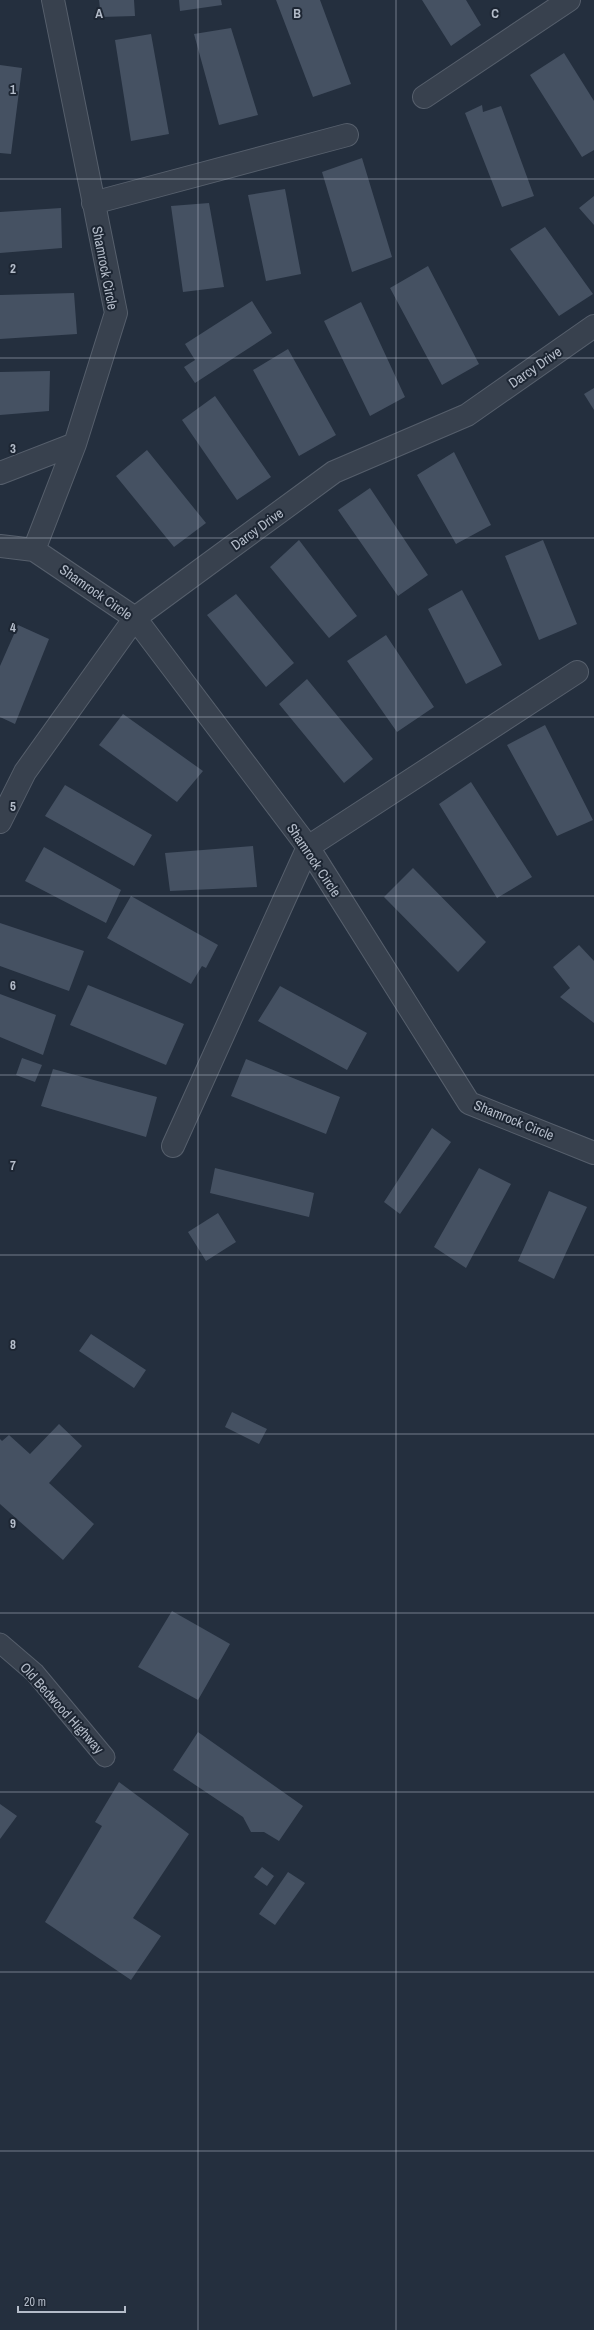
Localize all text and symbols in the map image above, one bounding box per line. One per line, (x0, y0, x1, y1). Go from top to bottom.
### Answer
text: A (95, 5, 103, 22)
text: B (293, 5, 301, 22)
text: C (491, 5, 499, 22)
text: 1 (10, 81, 16, 98)
street label: Shamrock Circle (88, 225, 122, 311)
text: 2 (10, 260, 16, 277)
street label: Darcy Drive (505, 342, 565, 392)
text: 3 (10, 440, 16, 457)
street label: Darcy Drive (227, 504, 287, 554)
street label: Shamrock Circle (56, 560, 136, 624)
text: 4 (10, 619, 16, 636)
text: 5 (10, 798, 16, 815)
street label: Shamrock Circle (283, 820, 345, 900)
text: 6 (10, 977, 16, 994)
street label: Shamrock Circle (471, 1096, 557, 1144)
text: 7 (10, 1157, 16, 1174)
text: 8 (10, 1336, 16, 1353)
text: 9 (10, 1515, 16, 1532)
street label: Old Bedwood Highway (16, 1659, 108, 1758)
scale bar (18, 2288, 125, 2314)
text: 20 m (24, 2294, 46, 2310)

